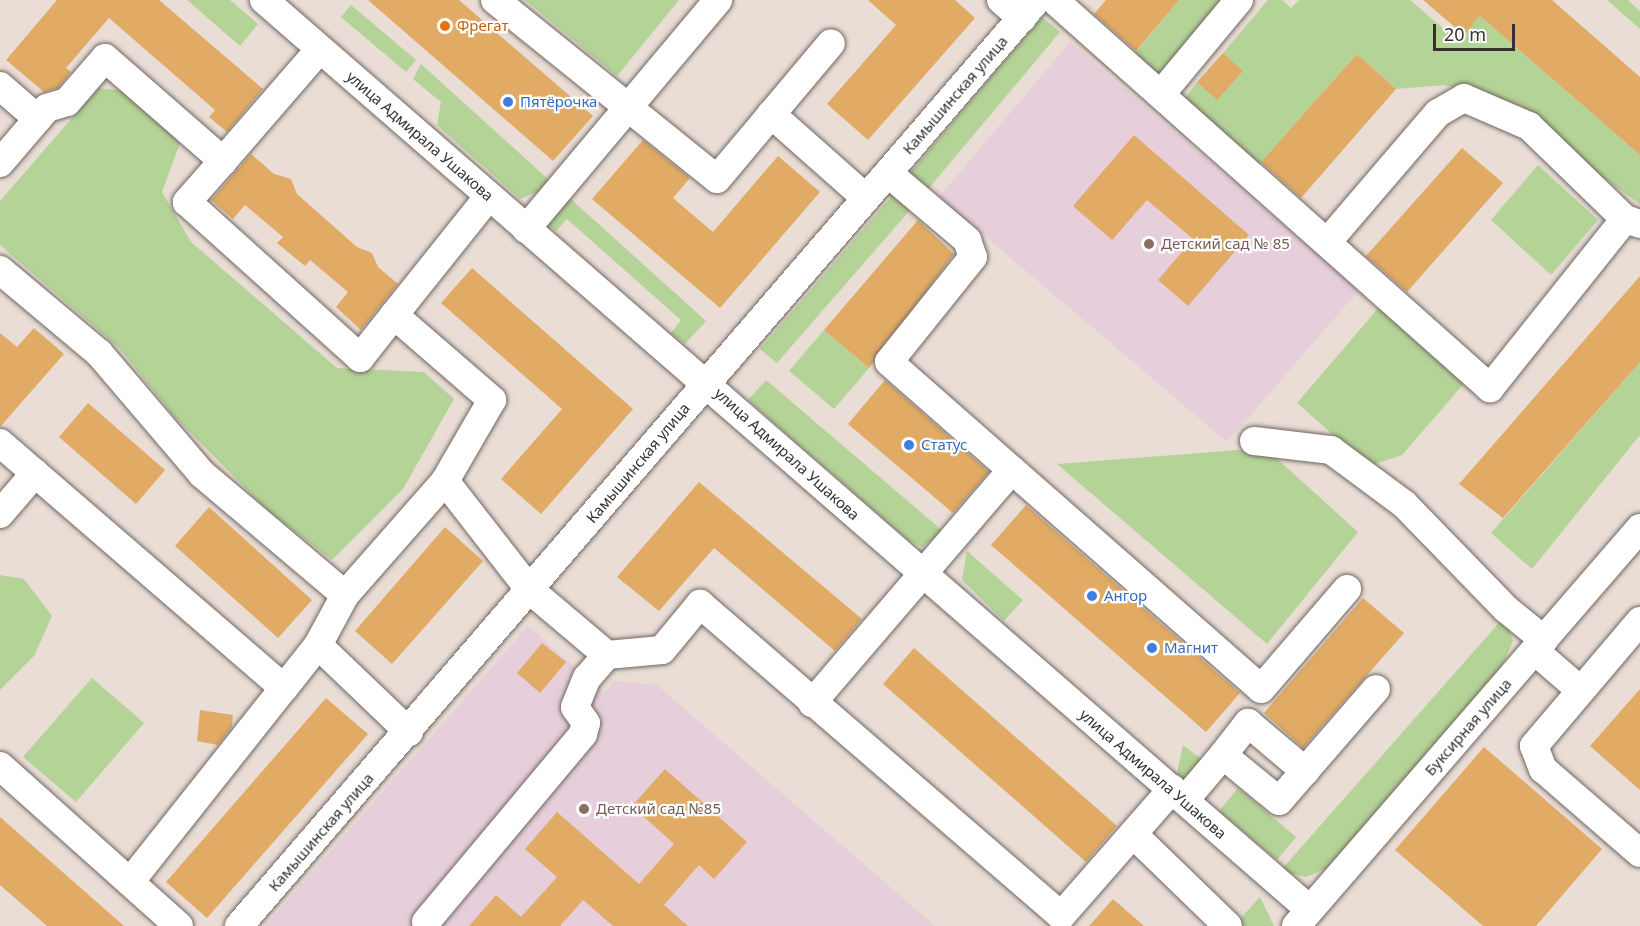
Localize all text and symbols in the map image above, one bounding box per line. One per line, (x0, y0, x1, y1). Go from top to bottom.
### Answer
scale bar (1436, 12, 1518, 50)
place label: Фрегат (457, 17, 508, 35)
marker: Фрегат (438, 19, 452, 33)
text: 20 m (1444, 22, 1486, 46)
street label: Камышинская улица (899, 32, 1011, 158)
street label: улица Адмирала Ушакова (343, 67, 497, 205)
place label: Пятёрочка (520, 93, 597, 111)
marker: Пятёрочка (501, 95, 515, 109)
place label: Детский сад № 85 (1161, 235, 1290, 253)
marker: Детский сад № 85 (1142, 237, 1156, 251)
street label: улица Адмирала Ушакова (711, 384, 863, 524)
street label: Камышинская улица (583, 399, 693, 527)
place label: Статус (921, 436, 967, 454)
marker: Статус (902, 438, 916, 452)
place label: Ангор (1104, 587, 1147, 605)
marker: Ангор (1085, 589, 1099, 603)
place label: Магнит (1164, 639, 1218, 657)
marker: Магнит (1145, 641, 1159, 655)
street label: Буксирная улица (1421, 675, 1515, 779)
street label: улица Адмирала Ушакова (1076, 705, 1230, 843)
street label: Камышинская улица (265, 769, 377, 895)
place label: Детский сад №85 (596, 800, 721, 818)
marker: Детский сад №85 (577, 802, 591, 816)

